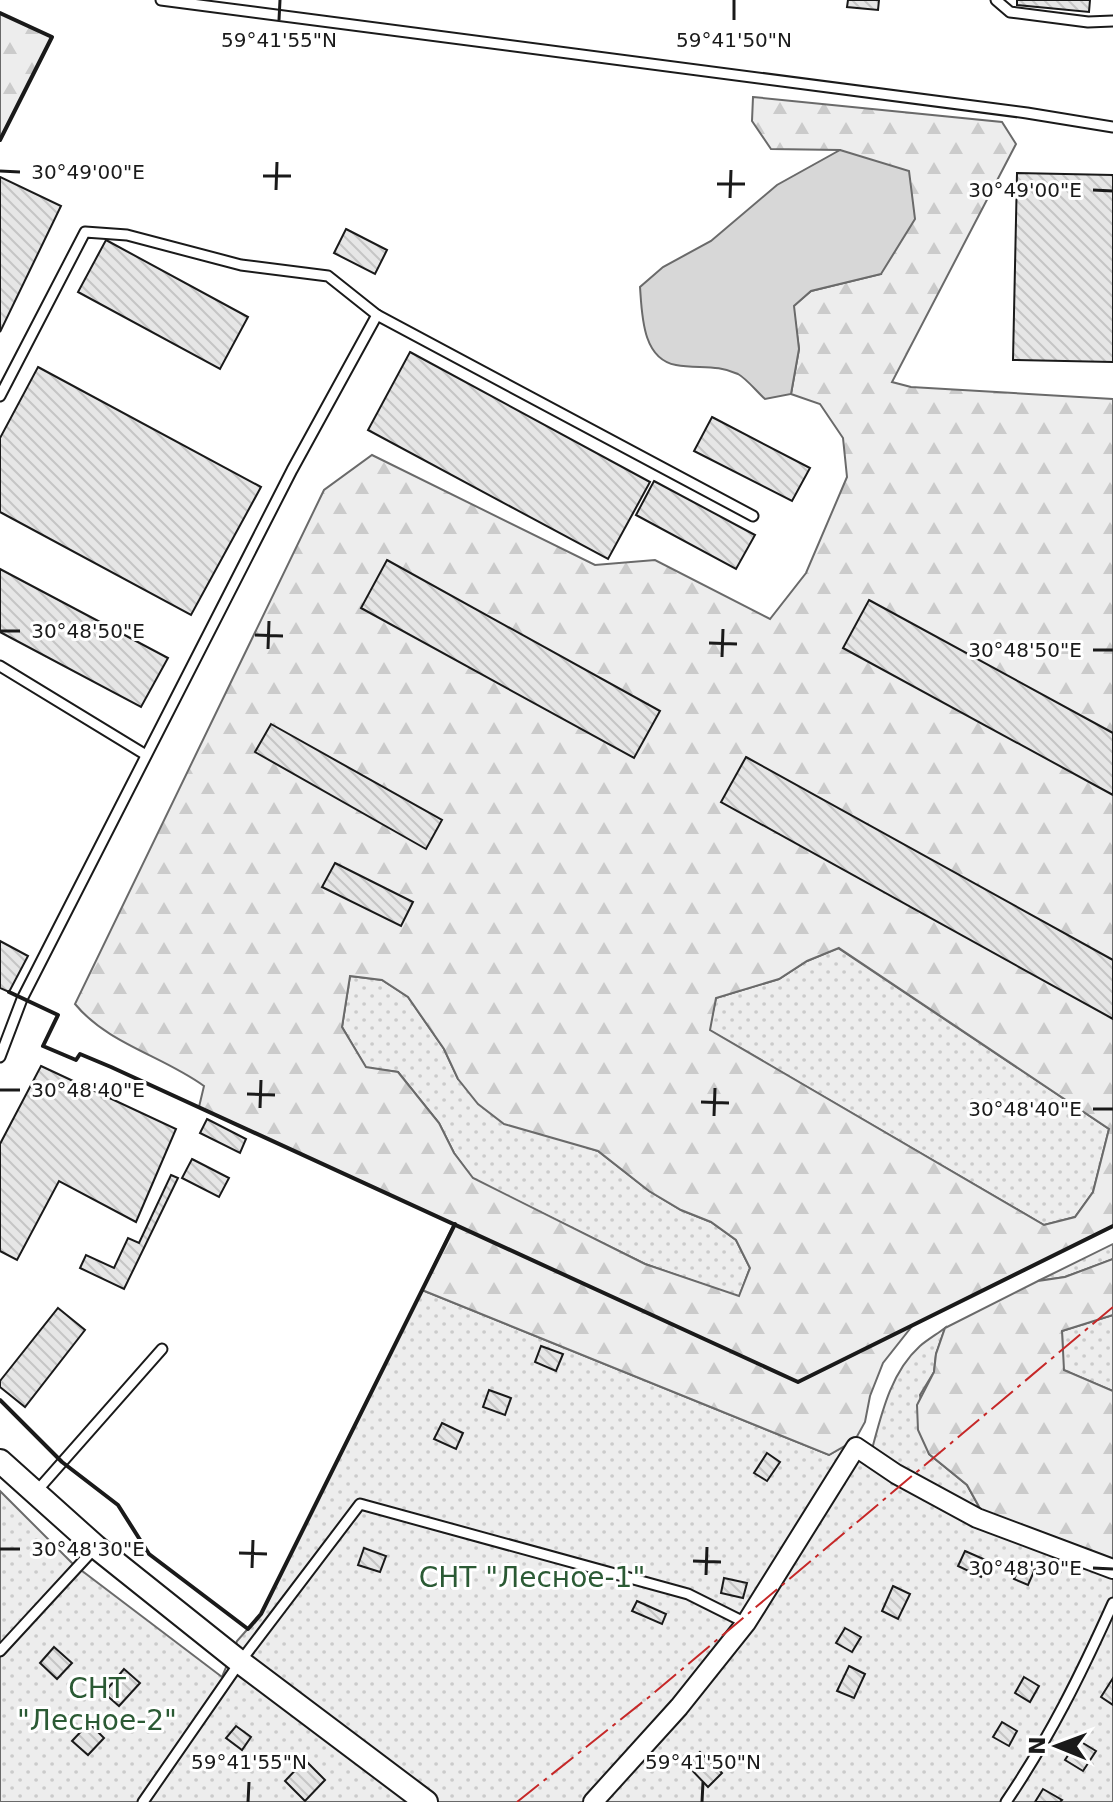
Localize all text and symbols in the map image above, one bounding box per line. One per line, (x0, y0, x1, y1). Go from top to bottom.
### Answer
text: 59°41'55"N (221, 28, 337, 52)
text: 59°41'50"N (676, 28, 792, 52)
text: 30°49'00"E (31, 160, 145, 184)
text: 30°49'00"E (968, 178, 1082, 202)
text: 30°48'50"E (31, 619, 145, 643)
text: 30°48'50"E (968, 638, 1082, 662)
text: 30°48'40"E (31, 1078, 145, 1102)
text: 30°48'40"E (968, 1097, 1082, 1121)
text: 30°48'30"E (31, 1537, 145, 1561)
text: 30°48'30"E (968, 1556, 1082, 1580)
park label: СНТ "Лесное-1" (419, 1561, 645, 1594)
park label: СНТ "Лесное-2" (17, 1672, 177, 1737)
north arrow (1017, 1706, 1097, 1786)
text: N (1025, 1736, 1050, 1755)
text: 59°41'55"N (191, 1750, 307, 1774)
text: 59°41'50"N (645, 1750, 761, 1774)

